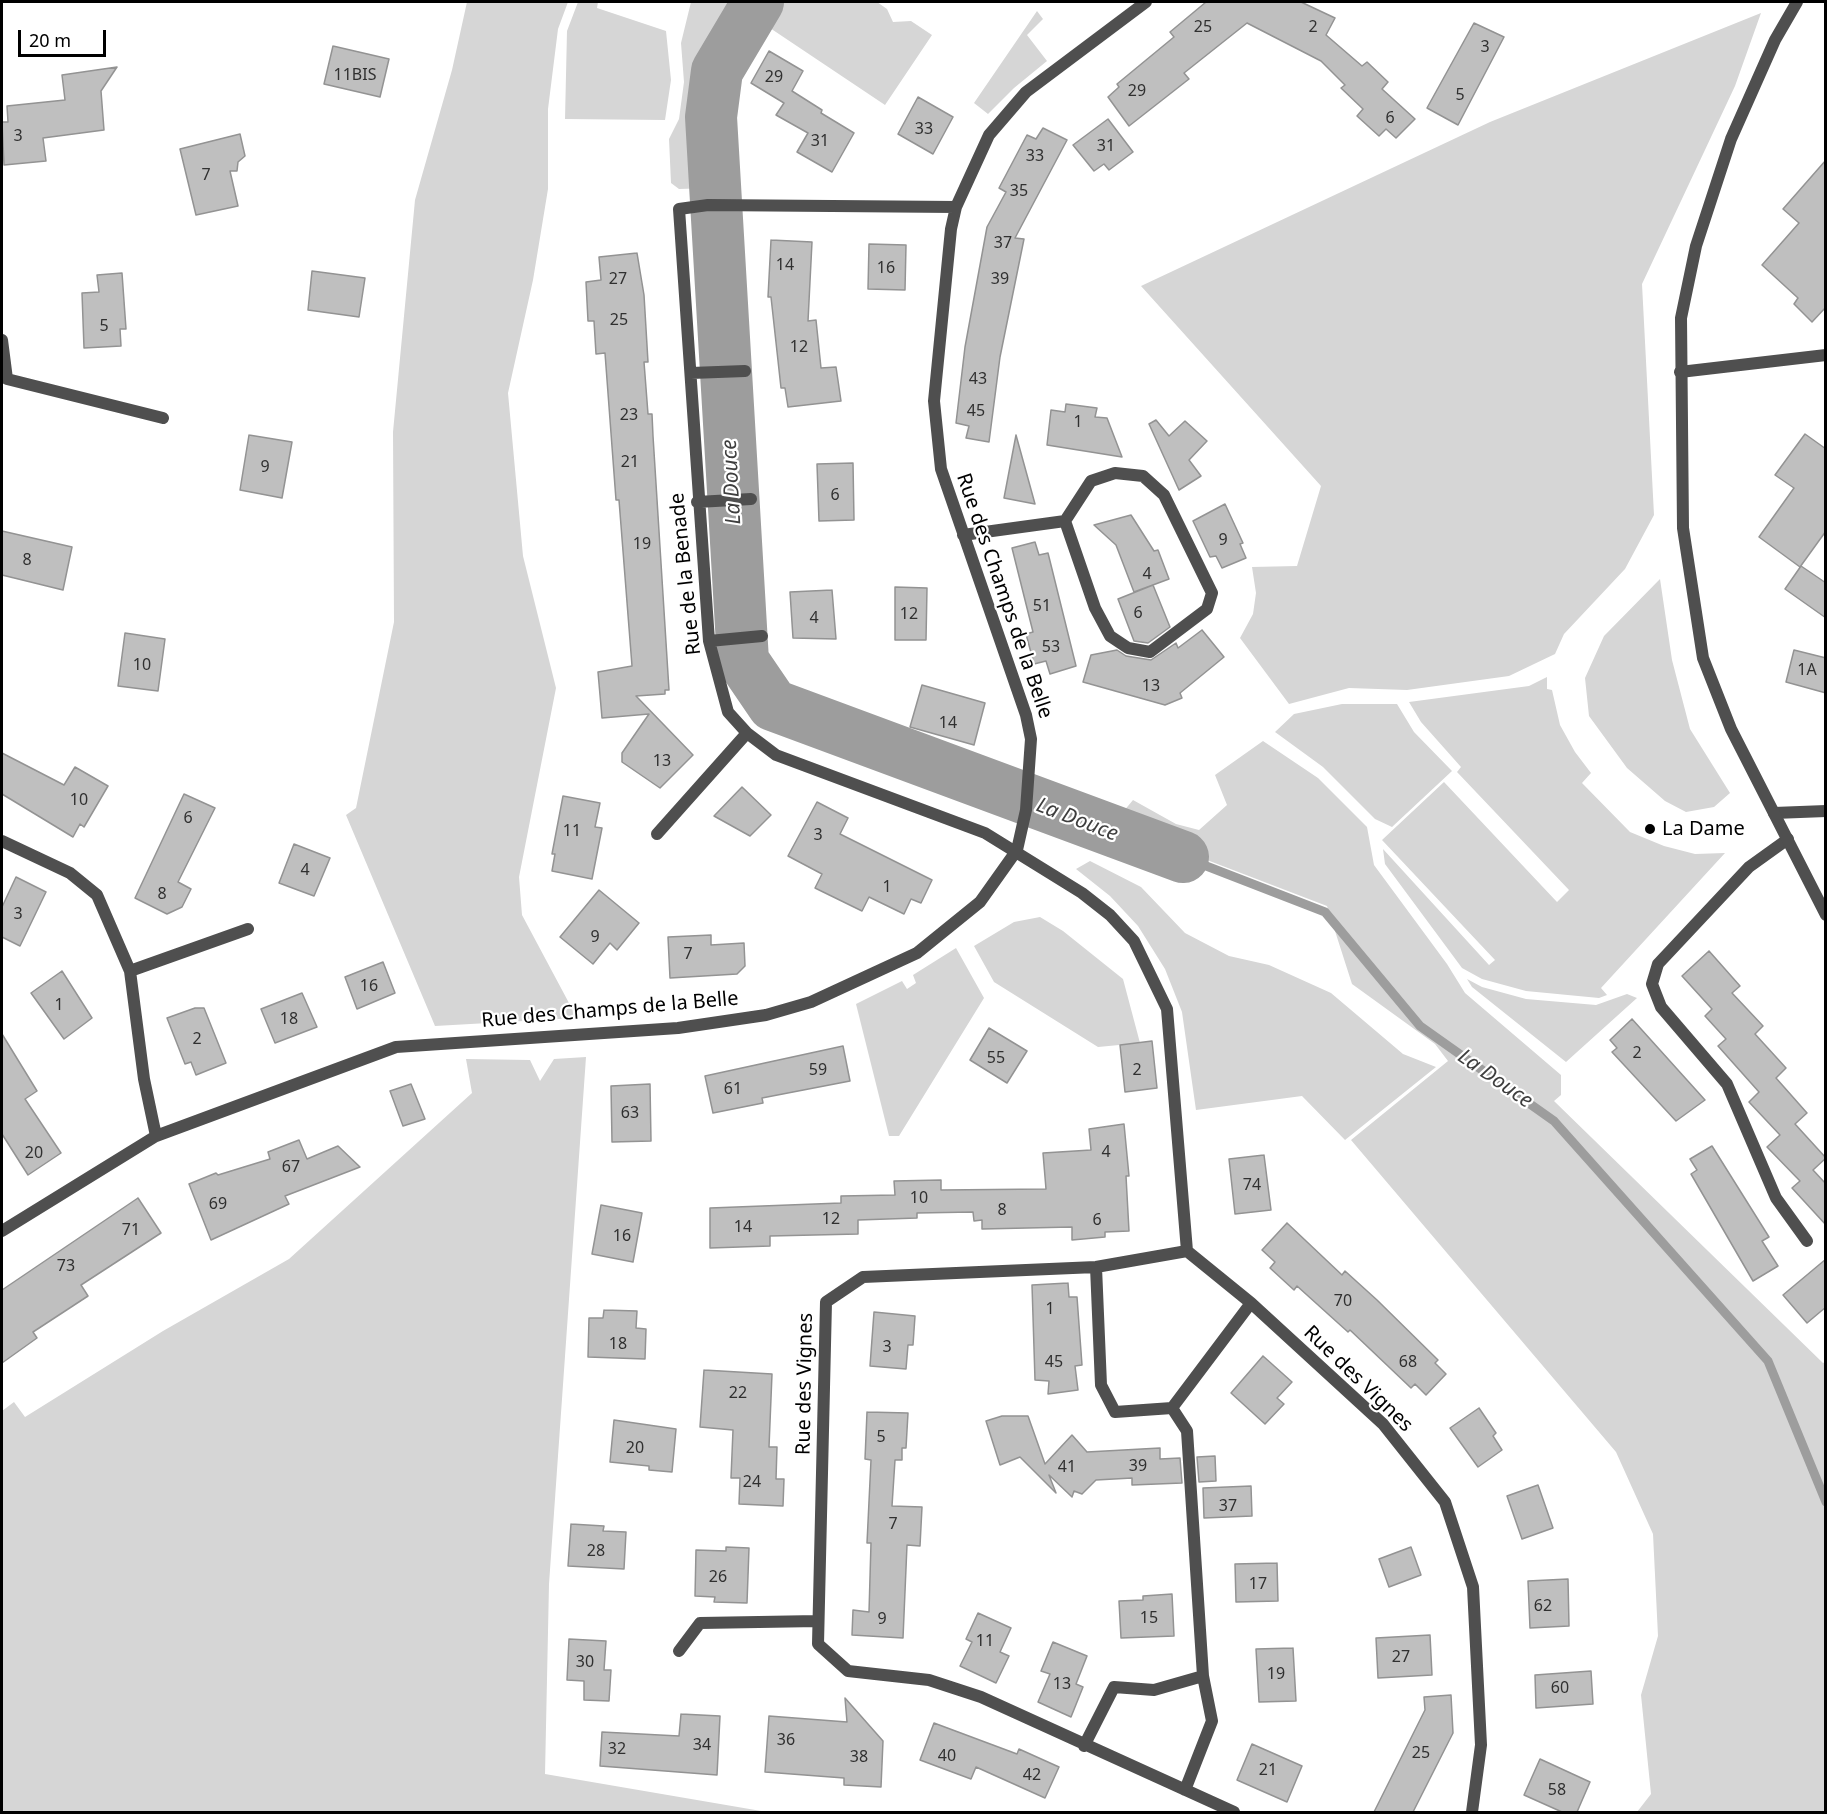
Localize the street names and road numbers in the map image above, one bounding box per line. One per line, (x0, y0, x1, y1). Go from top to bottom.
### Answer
street label: Rue des Champs de la Belle (951, 470, 1057, 722)
street label: Rue de la Benade (666, 492, 706, 656)
street label: Rue des Champs de la Belle (481, 987, 739, 1033)
street label: Rue des Vignes (792, 1313, 818, 1455)
street label: Rue des Vignes (1298, 1321, 1418, 1437)

